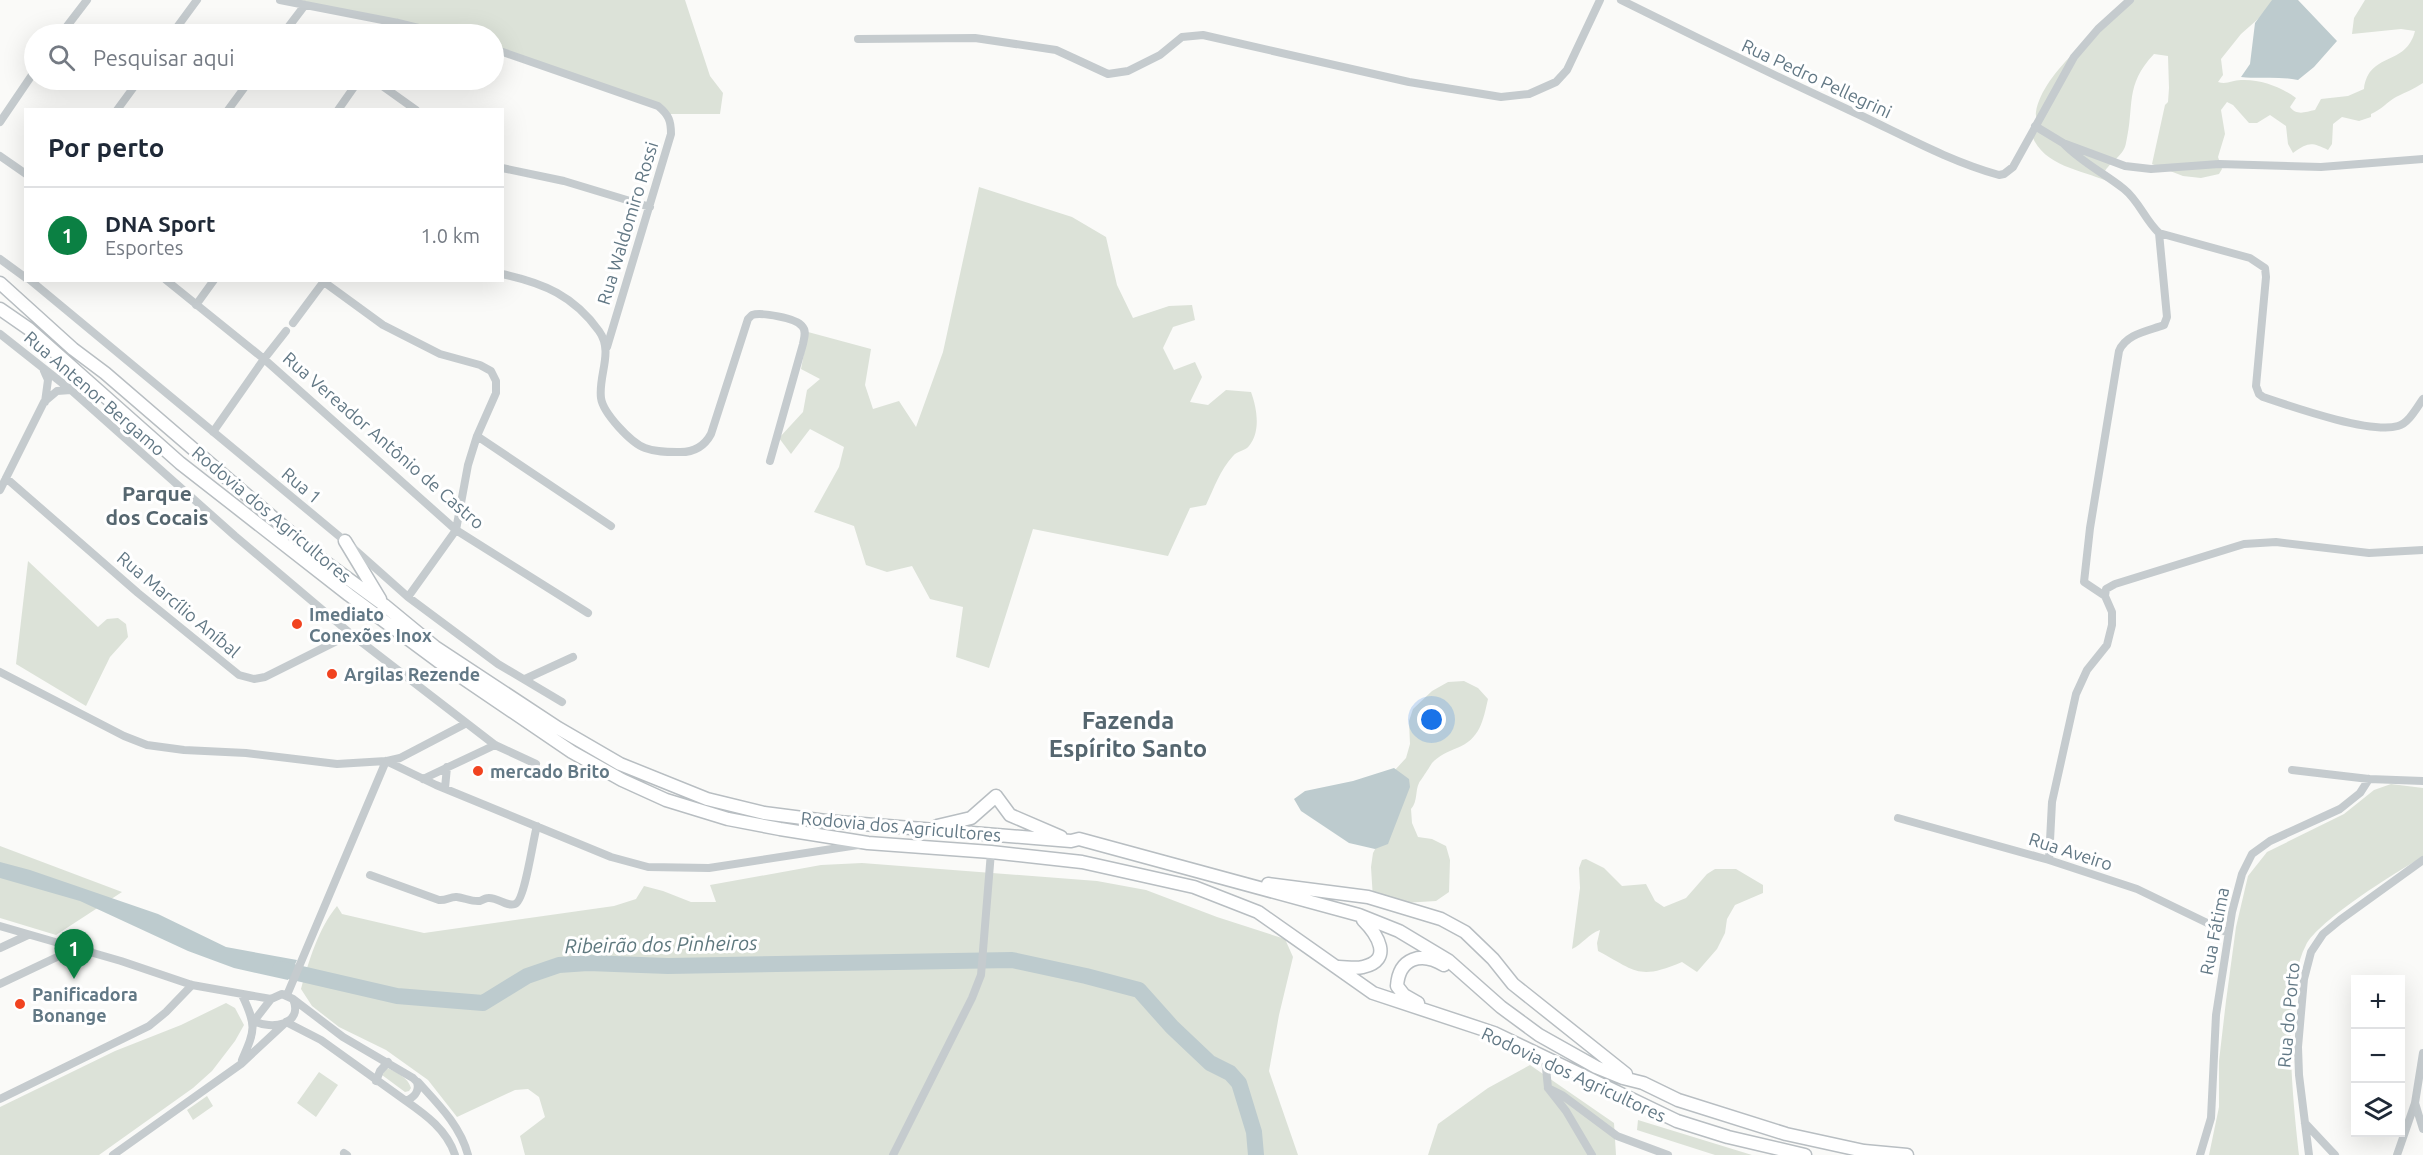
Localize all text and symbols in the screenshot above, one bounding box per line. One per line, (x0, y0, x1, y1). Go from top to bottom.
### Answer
search box (24, 24, 504, 90)
street label: Rua Pedro Pellegrini (1739, 34, 1895, 122)
icon: search (45, 41, 78, 74)
text: Pesquisar aqui (93, 45, 235, 70)
text: Por perto (48, 133, 164, 162)
street label: Rua Waldomiro Rossi (593, 139, 661, 307)
text: DNA Sport (105, 211, 216, 236)
text: 1 (62, 224, 73, 247)
text: 1.0 km (421, 224, 480, 247)
text: Esportes (105, 236, 183, 259)
street label: Rua Antenor Bergamo (21, 327, 169, 459)
street label: Rua Vereador Antônio de Castro (279, 347, 489, 533)
street label: Rodovia dos Agricultores (189, 442, 356, 586)
street label: Rua 1 (278, 463, 326, 507)
district label: Parque dos Cocais (105, 481, 209, 529)
street label: Rua Marcílio Aníbal (114, 547, 245, 661)
place label: Imediato Conexões Inox (309, 604, 432, 645)
marker: Imediato Conexões Inox (290, 617, 304, 631)
place label: Argilas Rezende (344, 664, 480, 684)
marker: Argilas Rezende (325, 667, 339, 681)
your location (1417, 705, 1446, 734)
district label: Fazenda Espírito Santo (1049, 707, 1207, 762)
place label: mercado Brito (490, 761, 610, 781)
marker: mercado Brito (471, 764, 485, 778)
street label: Rodovia dos Agricultores (800, 807, 1002, 845)
street label: Rua Aveiro (2027, 828, 2115, 874)
street label: Rua Fátima (2196, 885, 2232, 977)
pin: 1 (54, 930, 94, 979)
water label: Ribeirão dos Pinheiros (564, 931, 758, 957)
street label: Rua do Porto (2273, 962, 2303, 1068)
map controls (2351, 975, 2405, 1137)
button: + (2351, 975, 2405, 1029)
place label: Panificadora Bonange (32, 984, 138, 1025)
marker: Panificadora Bonange (13, 997, 27, 1011)
street label: Rodovia dos Agricultores (1479, 1022, 1669, 1126)
button: − (2351, 1029, 2405, 1083)
button: layers (2351, 1083, 2405, 1137)

